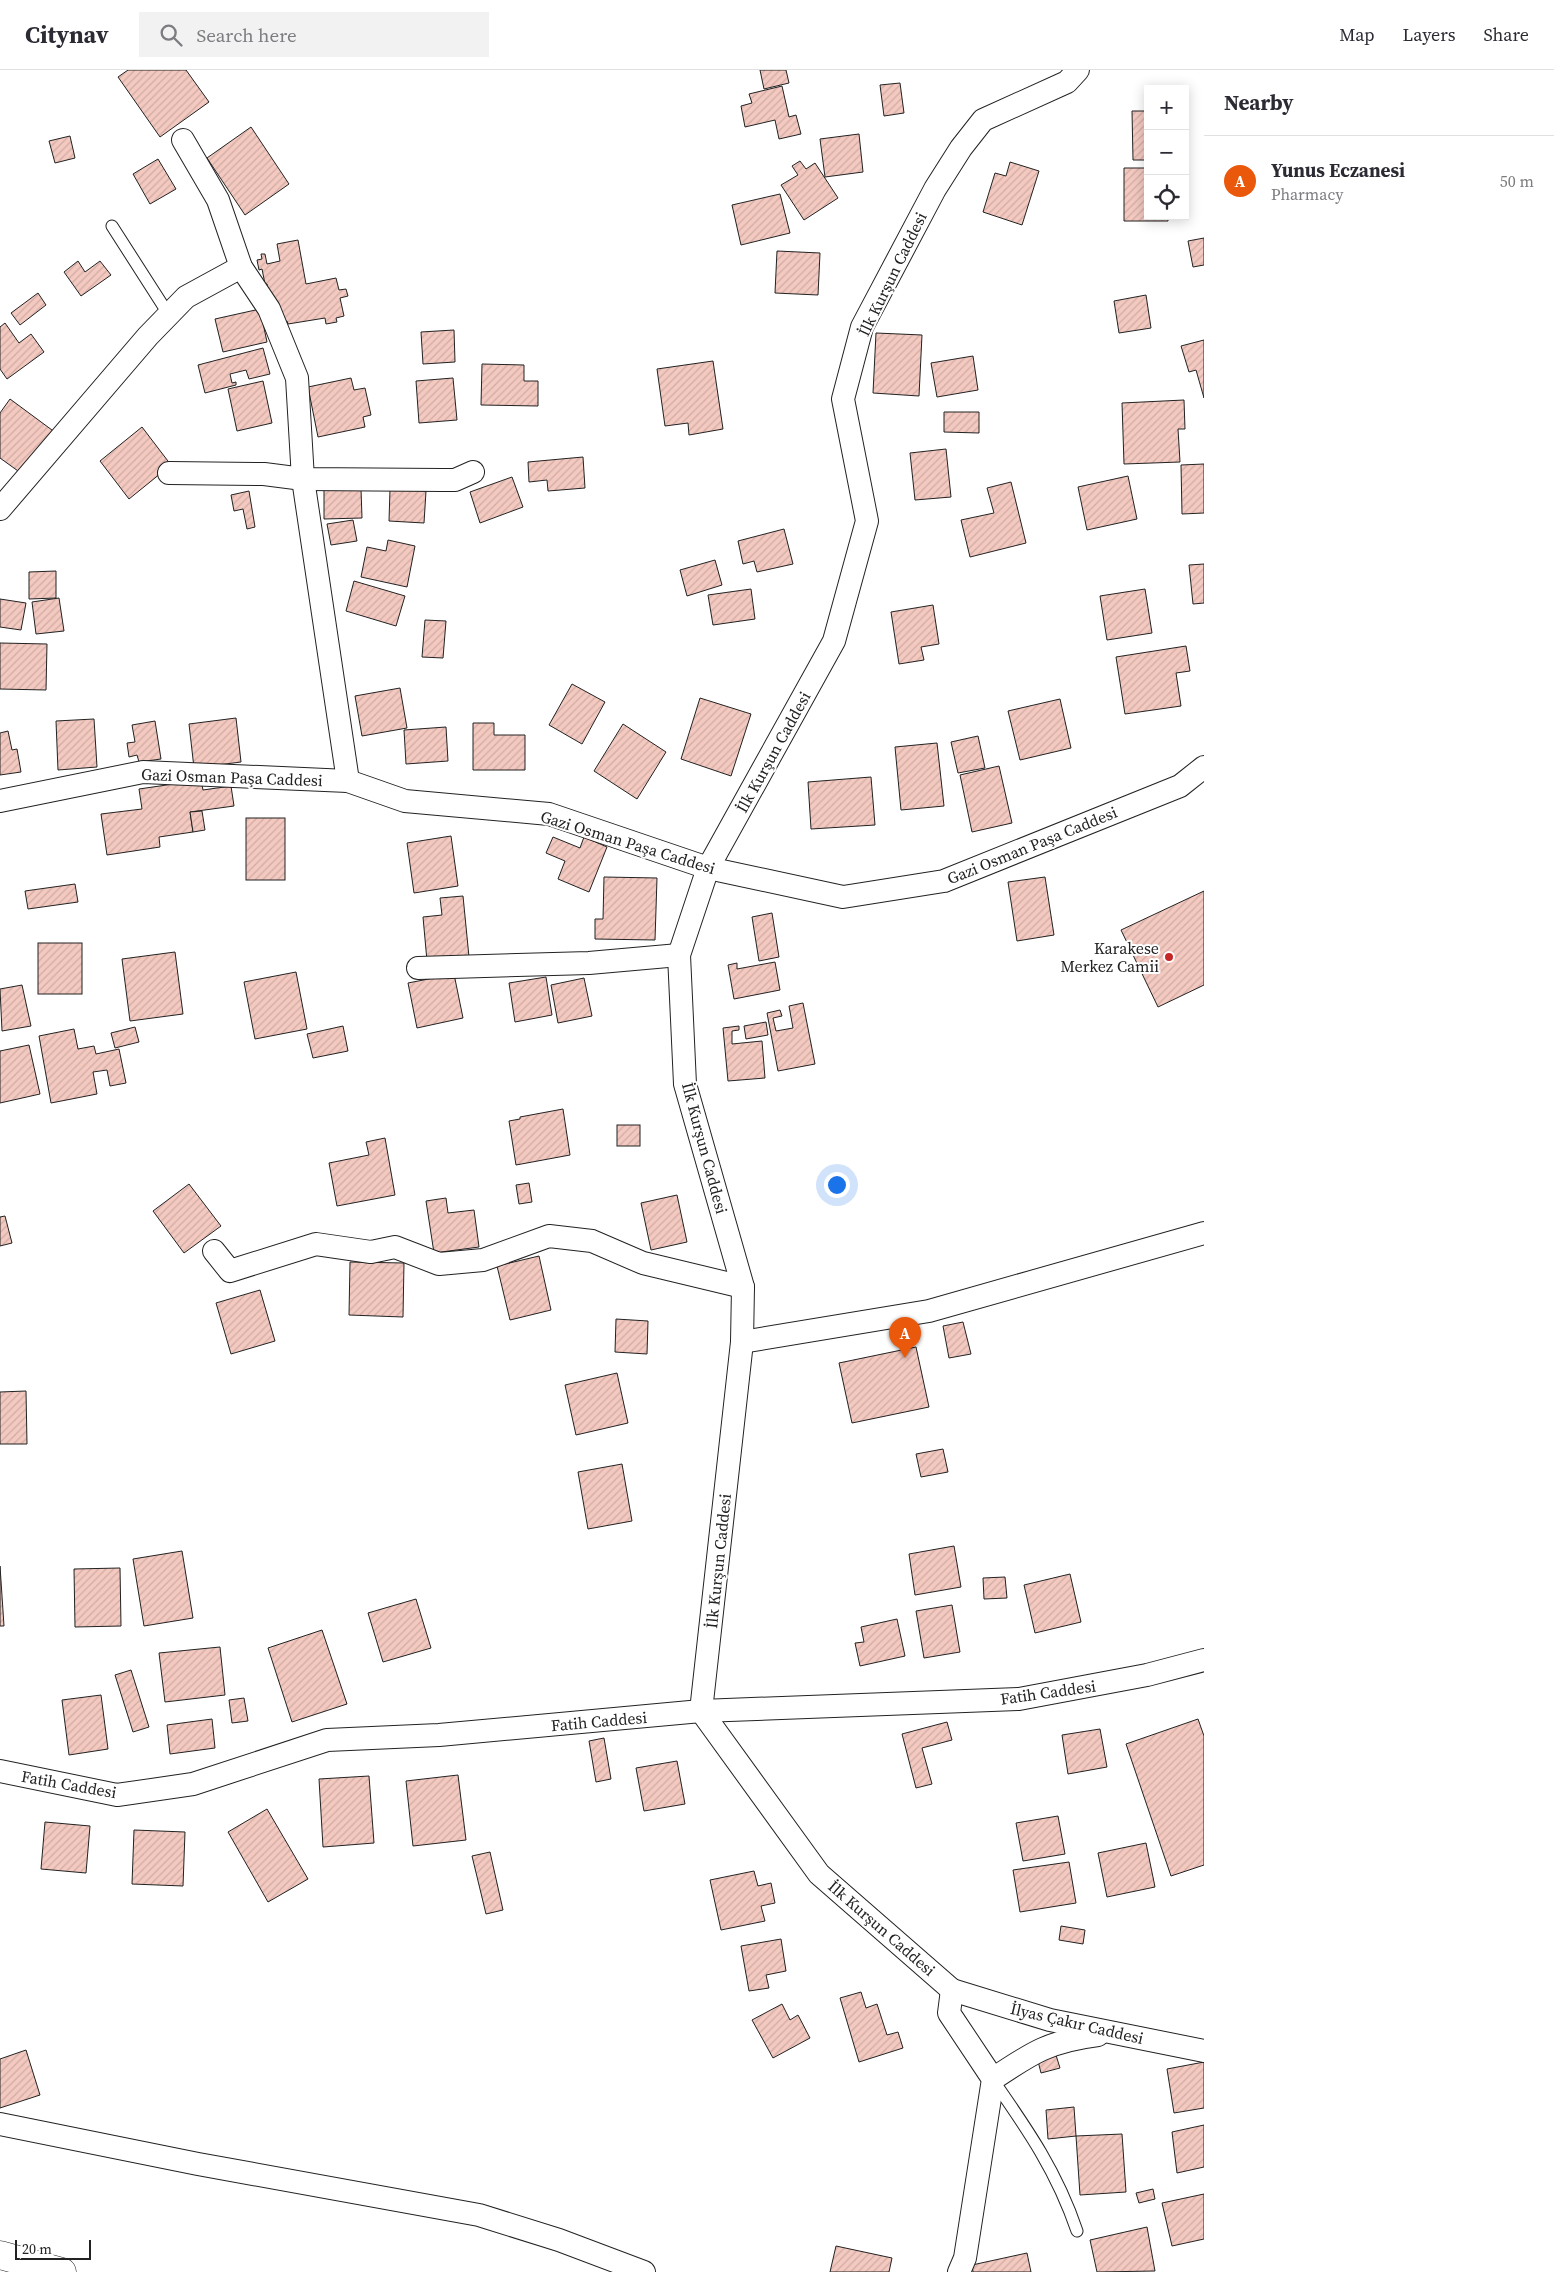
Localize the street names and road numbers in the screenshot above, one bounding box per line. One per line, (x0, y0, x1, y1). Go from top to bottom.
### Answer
street label: İlk Kurşun Caddesi (852, 208, 932, 340)
street label: İlk Kurşun Caddesi (731, 687, 816, 817)
street label: Gazi Osman Paşa Caddesi (141, 763, 323, 791)
street label: Gazi Osman Paşa Caddesi (944, 801, 1121, 889)
street label: Gazi Osman Paşa Caddesi (538, 805, 718, 879)
street label: İlk Kurşun Caddesi (677, 1080, 733, 1216)
street label: İlk Kurşun Caddesi (700, 1492, 736, 1629)
street label: Fatih Caddesi (999, 1674, 1097, 1710)
street label: Fatih Caddesi (550, 1706, 648, 1736)
street label: Fatih Caddesi (20, 1765, 119, 1803)
street label: İlk Kurşun Caddesi (824, 1875, 940, 1981)
street label: İlyas Çakır Caddesi (1008, 1997, 1146, 2049)

